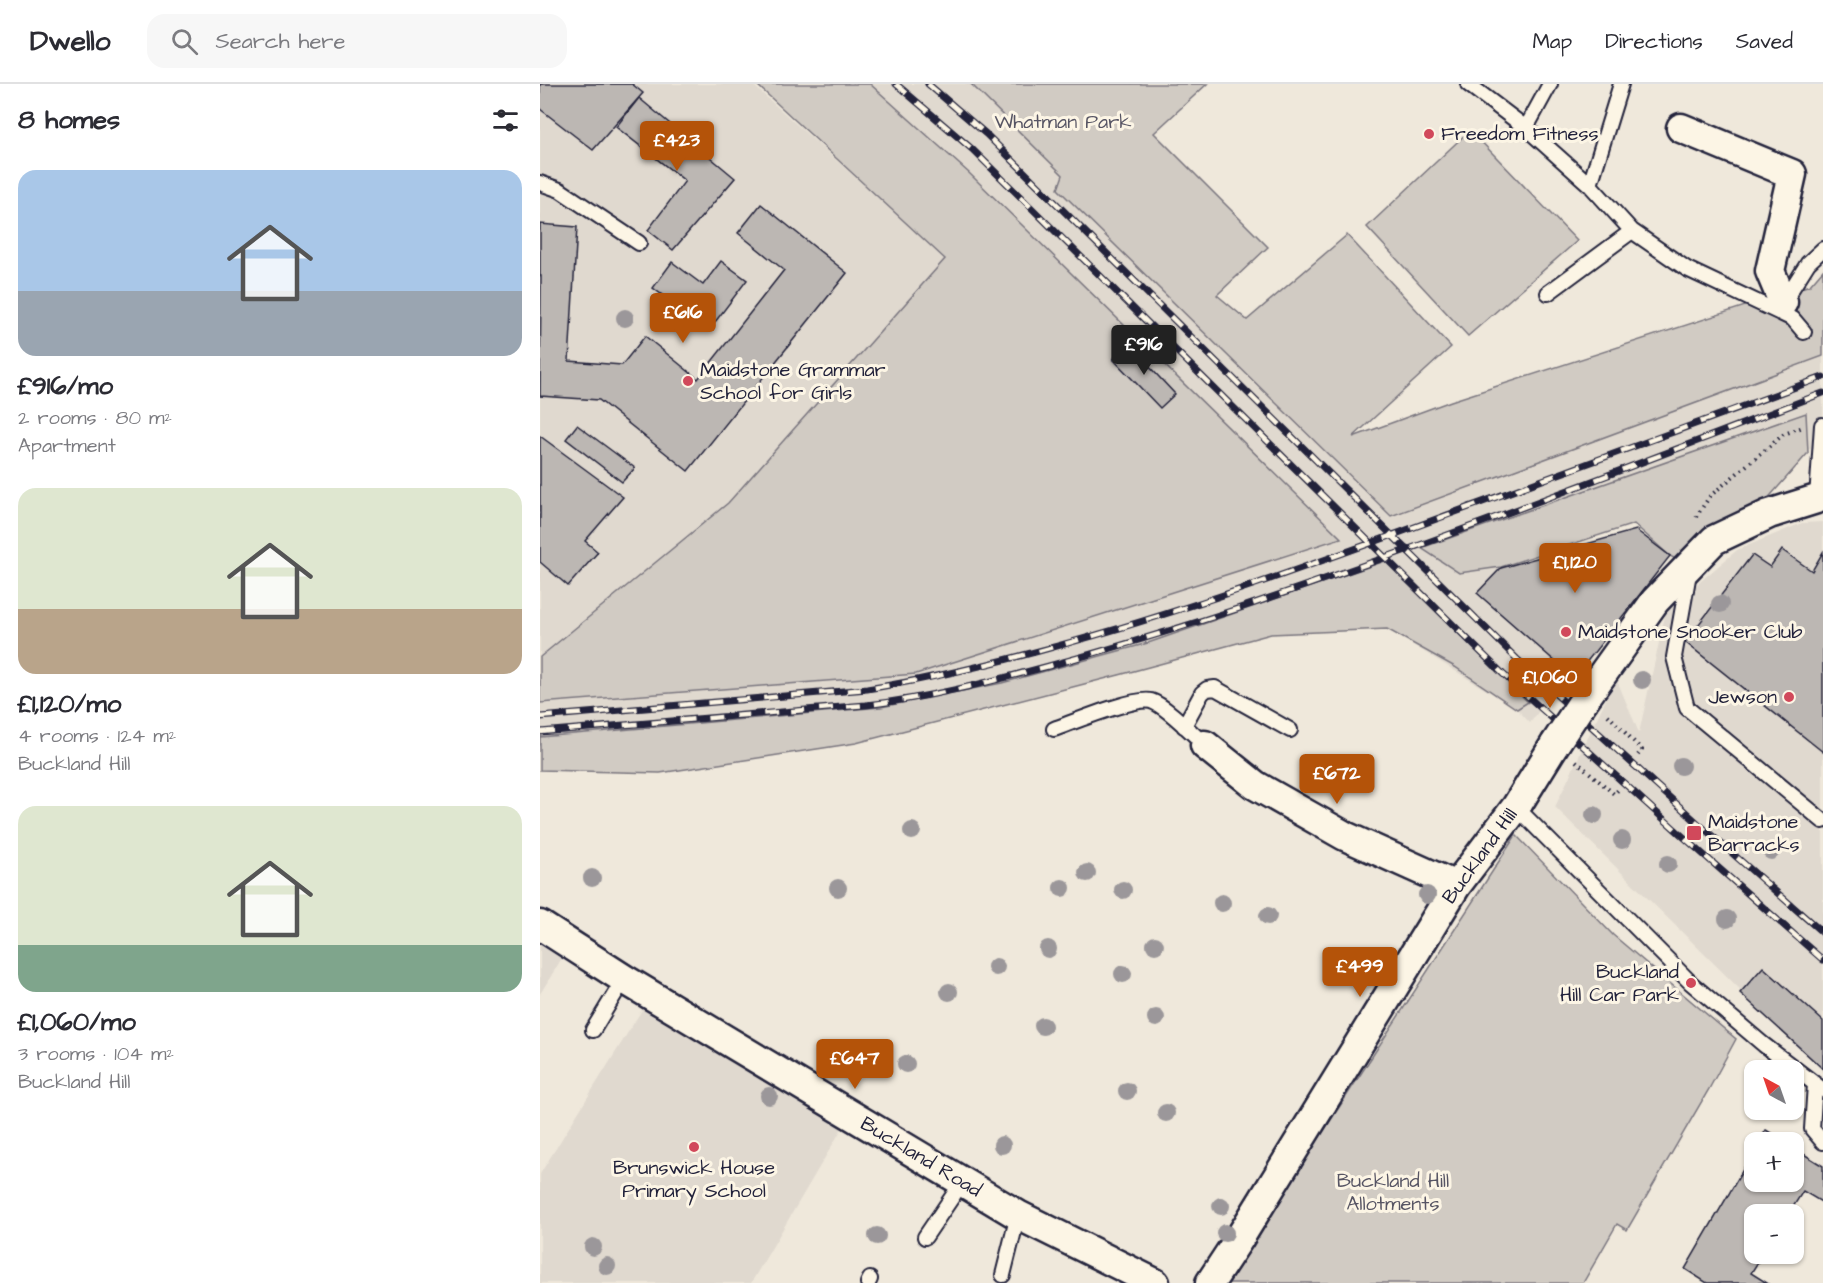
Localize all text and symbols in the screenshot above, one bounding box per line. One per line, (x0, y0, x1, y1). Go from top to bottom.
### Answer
search box (147, 14, 567, 68)
text: Dwello (30, 22, 111, 61)
icon: search (168, 25, 201, 58)
text: Search here (216, 26, 345, 57)
text: Map (1532, 27, 1572, 56)
text: Directions (1605, 27, 1703, 56)
text: Saved (1736, 27, 1793, 56)
text: 8 homes (18, 102, 120, 138)
icon: filters (489, 104, 522, 137)
park label: Whatman Park (995, 108, 1131, 136)
place label: Freedom Fitness (1441, 120, 1598, 148)
pin: £423 (641, 121, 713, 172)
text: £423 (654, 126, 700, 154)
marker: Freedom Fitness (1422, 127, 1436, 141)
icon: home (216, 209, 324, 317)
pin: £616 (647, 293, 719, 344)
text: £616 (664, 298, 702, 326)
pin: £916 (1108, 325, 1180, 376)
text: £916 (1125, 330, 1163, 358)
place label: Maidstone Grammar School for Girls (700, 356, 886, 407)
text: £916/mo (18, 368, 113, 404)
marker: Maidstone Grammar School for Girls (681, 374, 695, 388)
text: 2 rooms · 80 m² (18, 404, 172, 432)
text: Apartment (18, 432, 116, 460)
icon: home (216, 527, 324, 635)
pin: £1,120 (1526, 543, 1624, 594)
text: £1,120 (1553, 548, 1597, 576)
place label: Maidstone Snooker Club (1578, 618, 1802, 646)
marker: Maidstone Snooker Club (1559, 625, 1573, 639)
pin: £1,060 (1501, 658, 1599, 709)
text: £1,060 (1523, 663, 1577, 691)
place label: Jewson (1708, 683, 1777, 711)
text: £1,120/mo (18, 686, 121, 722)
marker: Jewson (1782, 690, 1796, 704)
text: 4 rooms · 124 m² (18, 722, 176, 750)
text: Buckland Hill (18, 750, 130, 778)
pin: £672 (1301, 754, 1373, 805)
text: £672 (1313, 759, 1361, 787)
street label: Buckland Hill (1436, 802, 1524, 910)
place label: Maidstone Barracks (1708, 808, 1800, 859)
marker: Maidstone Barracks (1685, 824, 1703, 842)
icon: home (216, 845, 324, 953)
pin: £499 (1324, 947, 1396, 998)
text: £499 (1336, 952, 1384, 980)
place label: Buckland Hill Car Park (1560, 958, 1679, 1009)
marker: Buckland Hill Car Park (1684, 976, 1698, 990)
text: £1,060/mo (18, 1004, 136, 1040)
pin: £647 (819, 1039, 891, 1090)
text: 3 rooms · 104 m² (18, 1040, 174, 1068)
text: £647 (830, 1044, 880, 1072)
north arrow (1744, 1060, 1804, 1120)
map controls (1744, 1060, 1804, 1264)
text: Buckland Hill (18, 1068, 130, 1096)
street label: Buckland Road (855, 1110, 987, 1204)
button: + (1744, 1132, 1804, 1192)
marker: Brunswick House Primary School (687, 1140, 701, 1154)
place label: Brunswick House Primary School (613, 1154, 775, 1206)
park label: Buckland Hill Allotments (1337, 1167, 1449, 1218)
button: − (1744, 1204, 1804, 1264)

